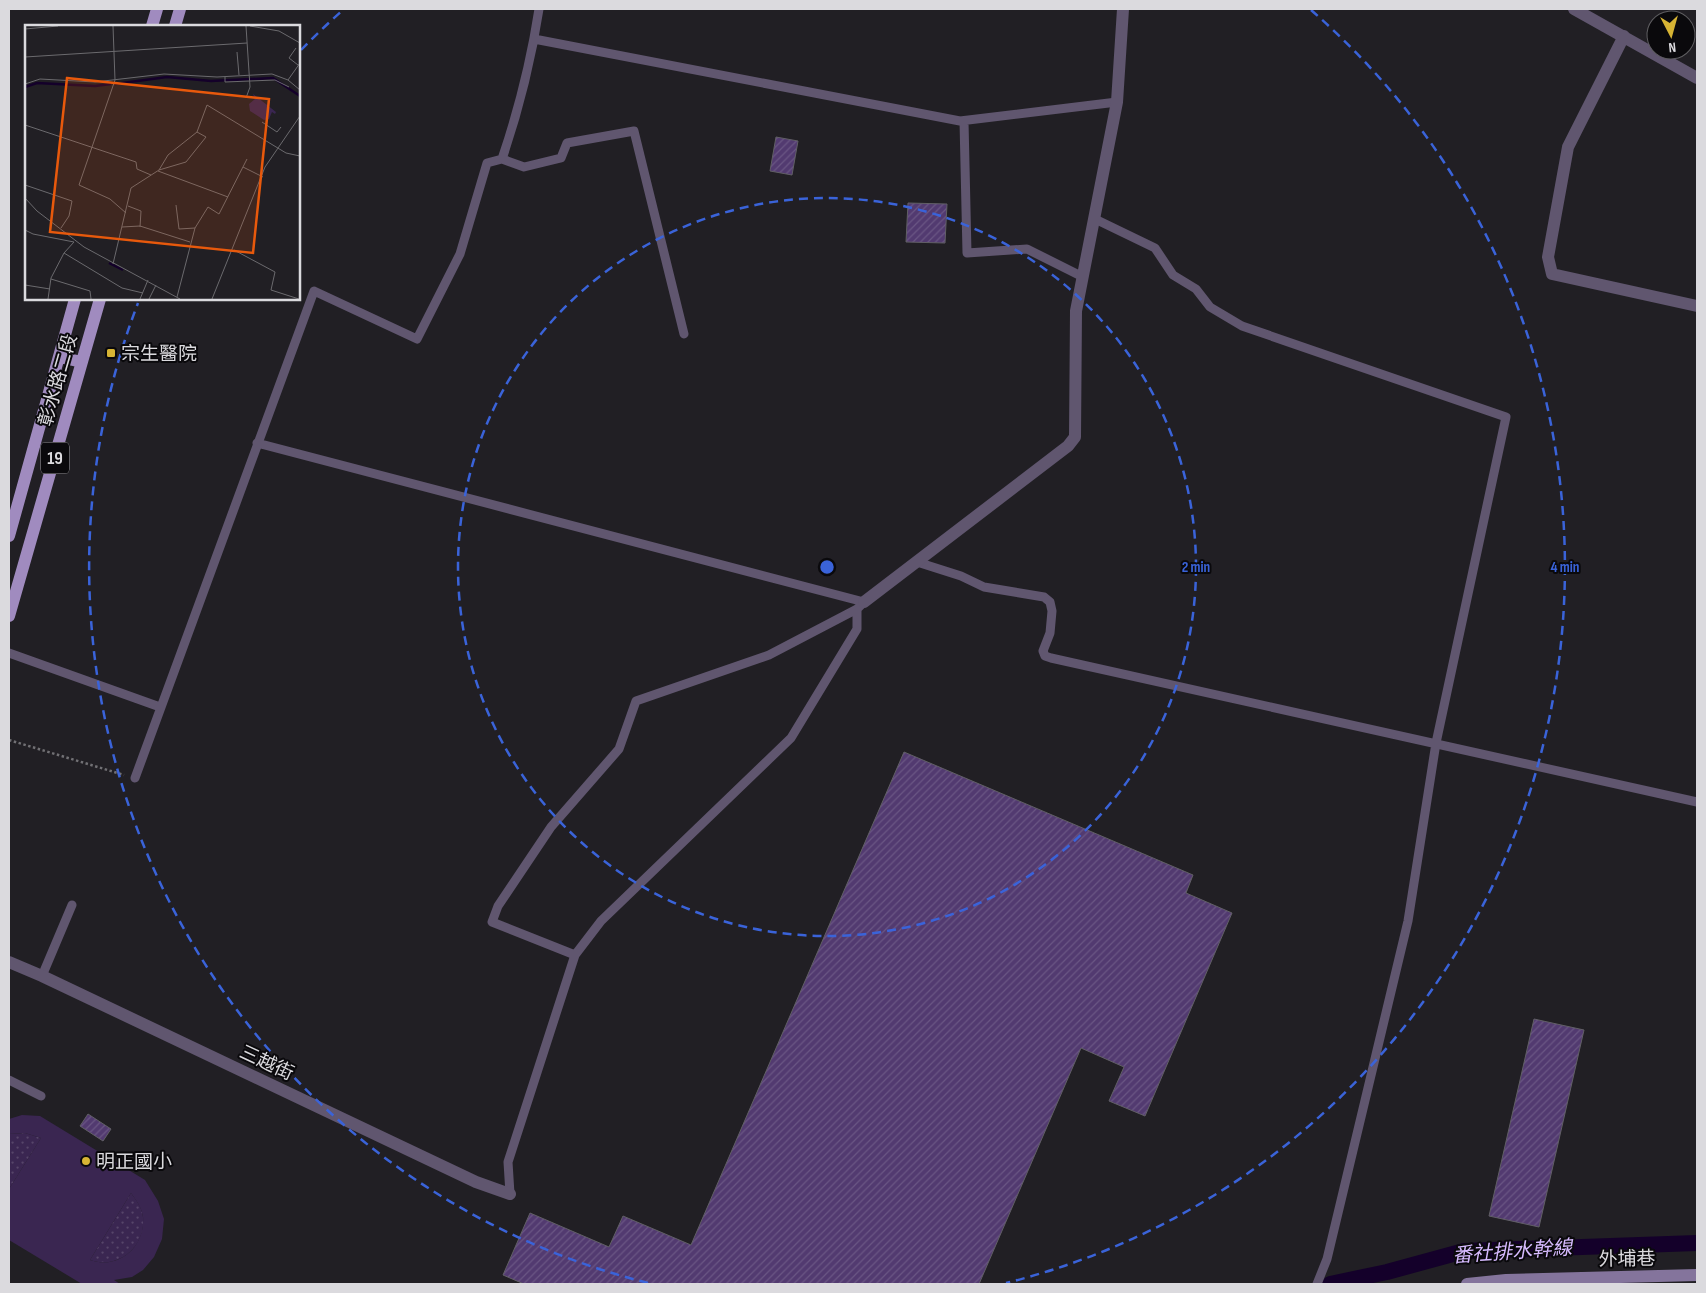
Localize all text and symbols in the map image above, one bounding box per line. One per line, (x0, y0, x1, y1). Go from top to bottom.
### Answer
north arrow (1646, 10, 1696, 60)
inset map (25, 25, 300, 300)
text: N (1668, 39, 1677, 56)
street label: 彰水路二段 (34, 332, 83, 429)
place label: 宗生醫院 (121, 343, 197, 366)
marker: 宗生醫院 (105, 347, 117, 359)
road number: 19 (41, 442, 69, 473)
centre of rings (818, 558, 836, 576)
text: 2 min (1182, 558, 1210, 577)
text: 4 min (1551, 558, 1579, 577)
street label: 三越街 (236, 1041, 297, 1086)
place label: 明正國小 (96, 1151, 172, 1174)
marker: 明正國小 (80, 1155, 92, 1167)
water label: 番社排水幹線 (1451, 1236, 1575, 1268)
street label: 外埔巷 (1598, 1248, 1656, 1271)

